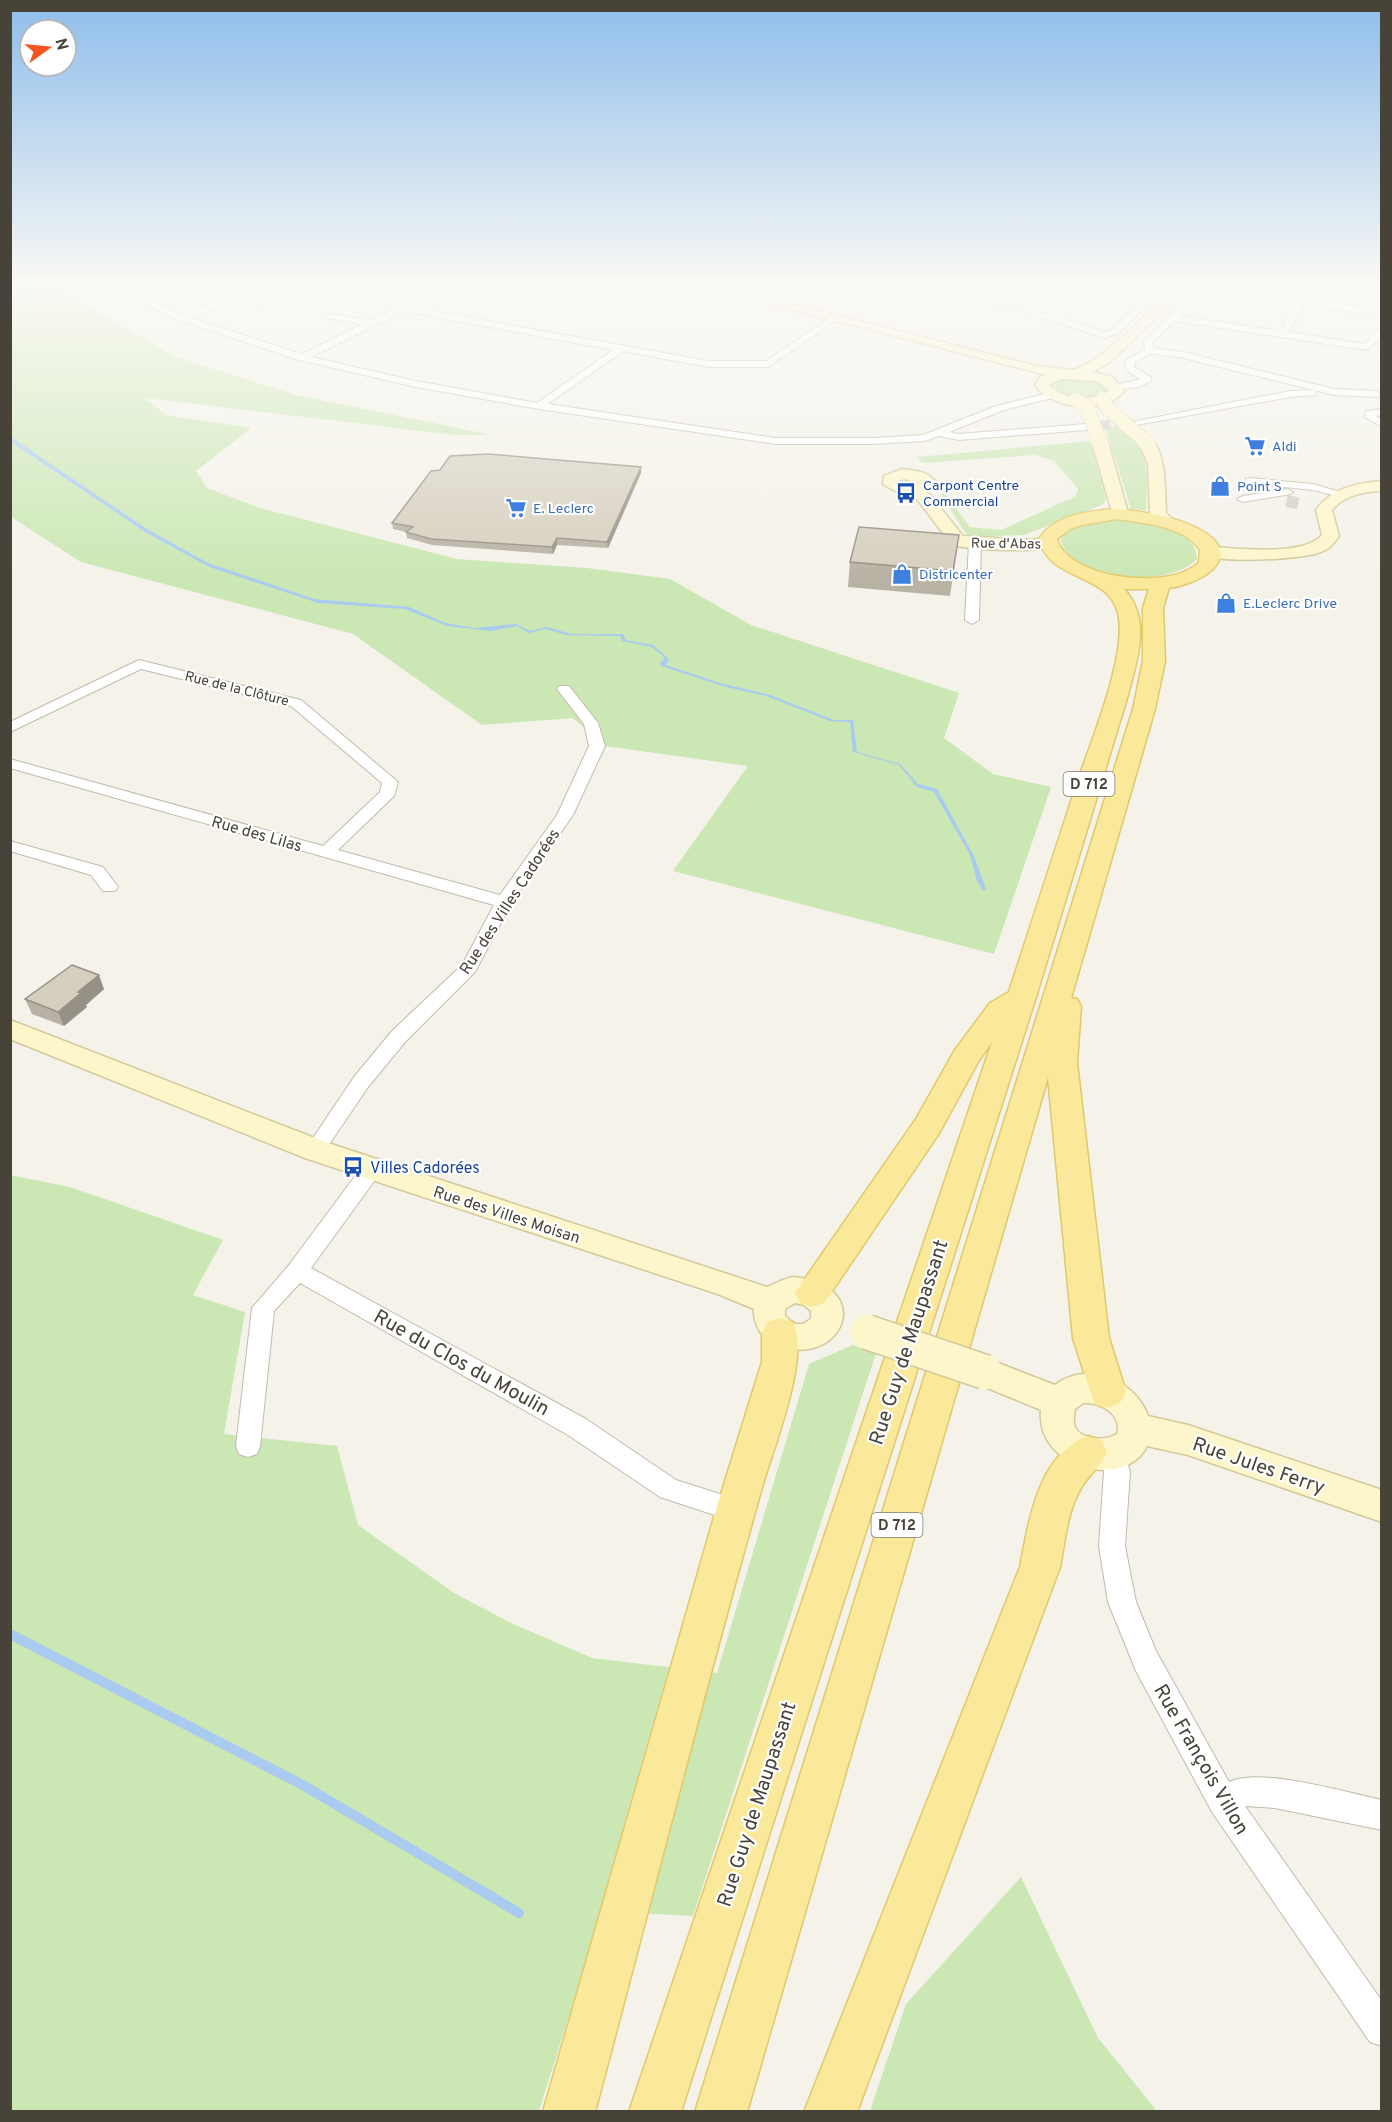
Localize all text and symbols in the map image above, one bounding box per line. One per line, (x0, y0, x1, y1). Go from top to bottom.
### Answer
north arrow (18, 18, 78, 78)
text: N (49, 36, 72, 53)
supermarket icon: Aldi (1243, 434, 1267, 458)
place label: Aldi (1272, 439, 1297, 456)
shop icon: Point S (1208, 474, 1232, 498)
place label: Carpont Centre Commercial (923, 478, 1019, 511)
place label: Point S (1237, 479, 1282, 496)
bus stop icon: Carpont Centre Commercial (894, 481, 918, 505)
supermarket icon: E. Leclerc (504, 496, 528, 520)
place label: E. Leclerc (533, 501, 594, 518)
street label: Rue d'Abas (971, 535, 1041, 554)
shop icon: Districenter (890, 562, 914, 586)
place label: Districenter (919, 567, 993, 584)
shop icon: E.Leclerc Drive (1214, 591, 1238, 615)
place label: E.Leclerc Drive (1243, 596, 1337, 613)
street label: Rue de la Clôture (183, 668, 290, 711)
road number: D 712 (1064, 772, 1114, 796)
street label: Rue des Lilas (209, 812, 304, 857)
street label: Rue des Villes Cadorées (456, 826, 565, 979)
bus stop icon: Villes Cadorées (341, 1155, 365, 1179)
place label: Villes Cadorées (370, 1159, 480, 1179)
street label: Rue des Villes Moisan (430, 1183, 582, 1249)
street label: Rue Guy de Maupassant (864, 1237, 955, 1448)
street label: Rue du Clos du Moulin (368, 1305, 554, 1423)
street label: Rue Jules Ferry (1189, 1432, 1328, 1502)
road number: D 712 (872, 1513, 922, 1537)
street label: Rue François Villon (1147, 1680, 1254, 1840)
street label: Rue Guy de Maupassant (712, 1699, 803, 1910)

